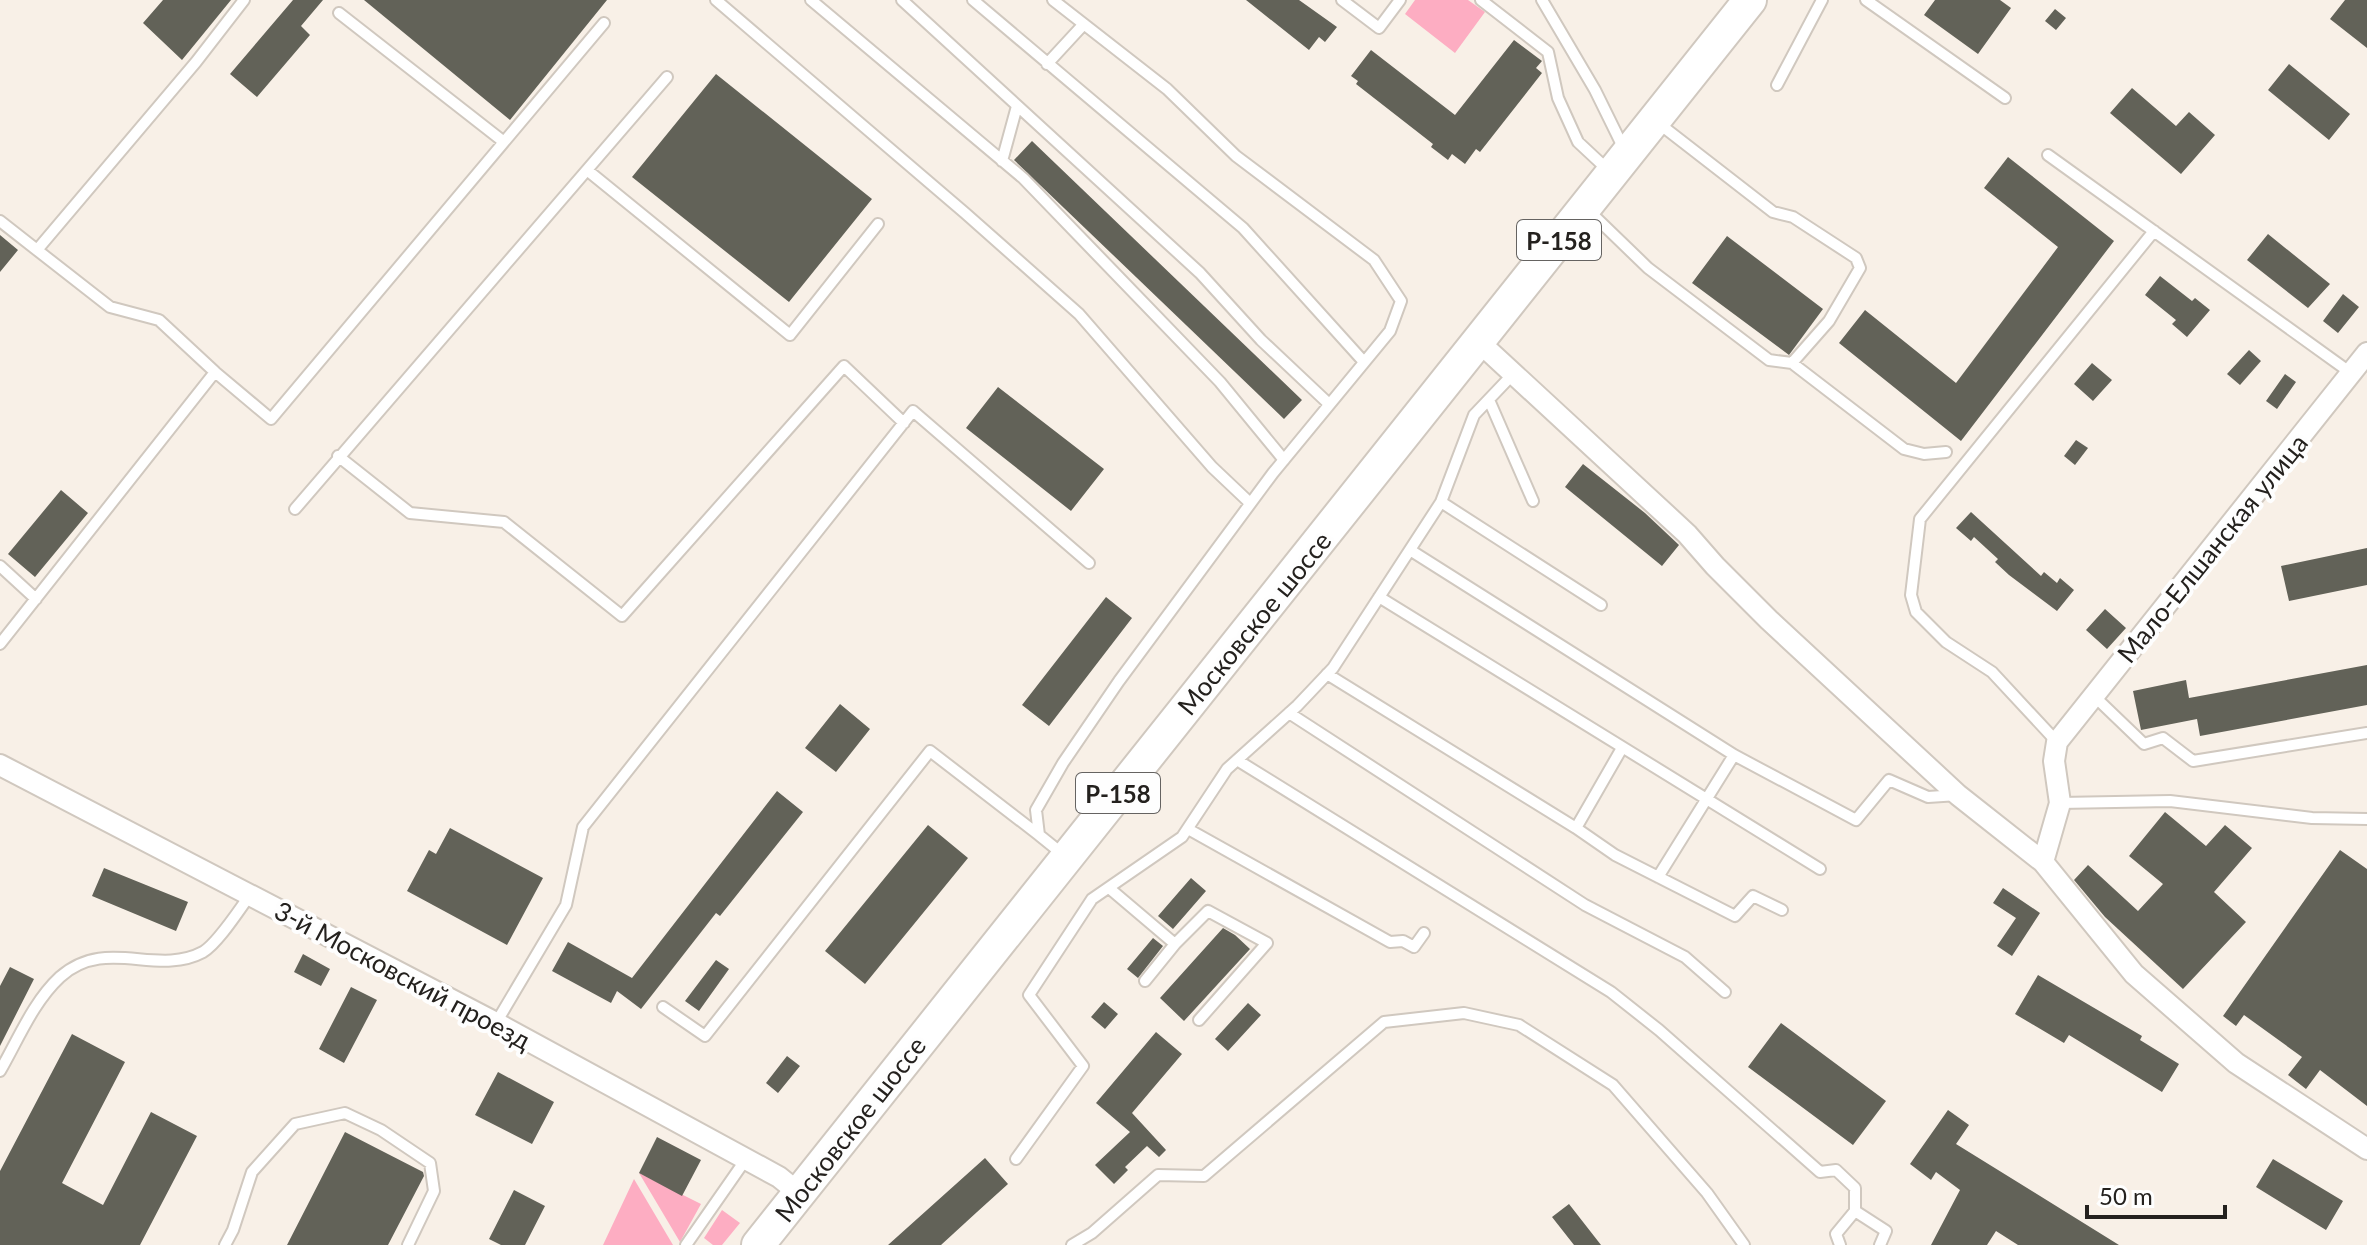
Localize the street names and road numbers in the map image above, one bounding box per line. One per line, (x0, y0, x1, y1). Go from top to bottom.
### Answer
road number: Р-158 (1517, 220, 1601, 260)
street label: Мало-Елшанская улица (2110, 427, 2314, 669)
street label: Московское шоссе (1170, 525, 1338, 721)
road number: Р-158 (1076, 773, 1160, 813)
street label: 3-й Московский проезд (269, 894, 537, 1056)
street label: Московское шоссе (768, 1030, 932, 1228)

